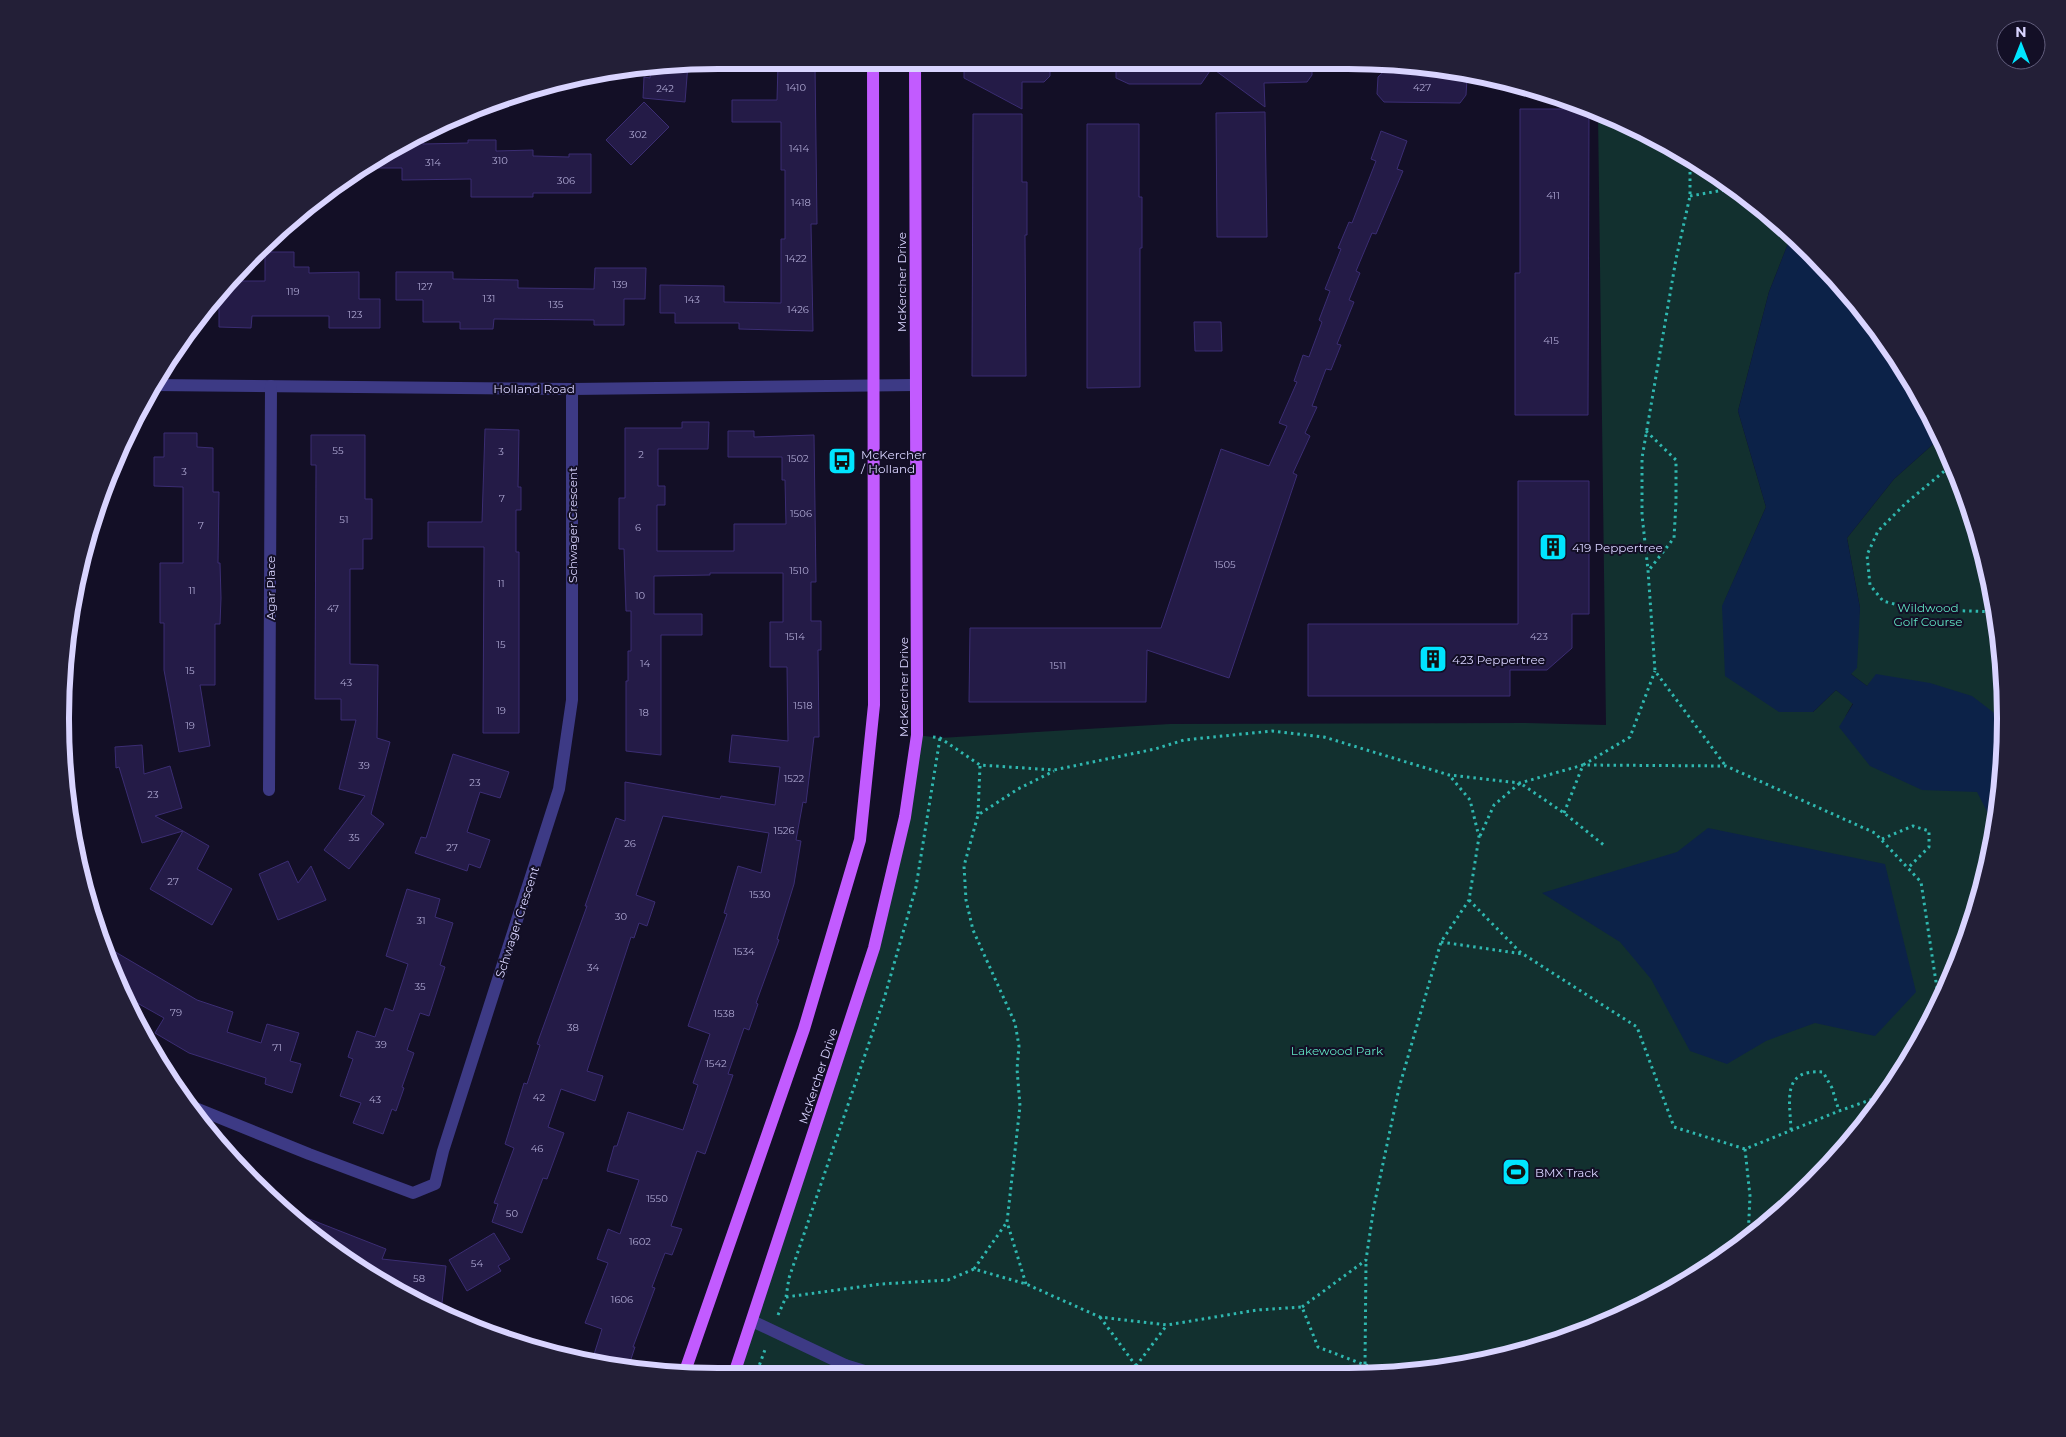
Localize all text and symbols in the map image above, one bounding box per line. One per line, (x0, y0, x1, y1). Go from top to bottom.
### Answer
north arrow (1996, 20, 2046, 70)
text: N (2015, 23, 2027, 41)
house number: 1410 (786, 81, 806, 94)
house number: 427 (1413, 81, 1431, 94)
house number: 242 (656, 82, 674, 95)
house number: 302 (629, 128, 647, 141)
house number: 1414 (789, 142, 809, 155)
house number: 310 (492, 154, 508, 167)
house number: 314 (425, 156, 441, 169)
house number: 306 (557, 174, 575, 187)
house number: 411 (1546, 189, 1560, 202)
house number: 1418 (791, 196, 811, 209)
street label: McKercher Drive (894, 232, 909, 332)
house number: 1422 (785, 252, 807, 265)
house number: 139 (612, 278, 628, 291)
house number: 127 (417, 280, 433, 293)
house number: 119 (286, 285, 300, 298)
house number: 131 (483, 292, 495, 305)
house number: 143 (684, 293, 700, 306)
house number: 135 (549, 298, 564, 311)
house number: 1426 (787, 303, 809, 316)
house number: 123 (348, 308, 363, 321)
house number: 415 (1543, 334, 1559, 347)
street label: Holland Road (493, 381, 575, 396)
house number: 55 (332, 444, 344, 457)
house number: 3 (498, 445, 504, 458)
bus stop icon: McKercher / Holland (827, 446, 857, 476)
place label: McKercher / Holland (860, 447, 926, 476)
house number: 2 (638, 448, 644, 461)
house number: 1502 (787, 452, 809, 465)
house number: 3 (181, 465, 187, 478)
street label: Schwager Crescent (565, 467, 580, 583)
house number: 7 (499, 492, 505, 505)
house number: 1506 (790, 507, 812, 520)
house number: 51 (339, 513, 349, 526)
house number: 7 (198, 519, 204, 532)
house number: 6 (635, 521, 641, 534)
building icon: 419 Peppertree (1538, 532, 1568, 562)
place label: 419 Peppertree (1572, 540, 1663, 555)
street label: Agar Place (263, 556, 278, 620)
house number: 1505 (1214, 558, 1236, 571)
house number: 1510 (789, 564, 809, 577)
house number: 11 (497, 577, 505, 590)
house number: 11 (188, 584, 196, 597)
house number: 10 (635, 589, 645, 602)
park label: Wildwood Golf Course (1894, 600, 1962, 629)
house number: 47 (327, 602, 339, 615)
house number: 1514 (785, 630, 805, 643)
house number: 423 (1530, 630, 1548, 643)
street label: McKercher Drive (896, 637, 911, 737)
house number: 15 (496, 638, 506, 651)
building icon: 423 Peppertree (1418, 644, 1448, 674)
place label: 423 Peppertree (1452, 652, 1545, 667)
house number: 14 (640, 657, 650, 670)
house number: 1511 (1050, 659, 1066, 672)
house number: 15 (185, 664, 195, 677)
house number: 43 (340, 676, 352, 689)
house number: 1518 (793, 699, 813, 712)
house number: 19 (496, 704, 506, 717)
house number: 18 (639, 706, 649, 719)
house number: 19 (185, 719, 195, 732)
house number: 39 (358, 759, 370, 772)
house number: 1522 (784, 772, 805, 785)
house number: 23 (469, 776, 481, 789)
house number: 23 (147, 788, 159, 801)
house number: 1526 (774, 824, 794, 837)
house number: 35 (348, 831, 360, 844)
house number: 26 (624, 837, 636, 850)
house number: 27 (446, 841, 458, 854)
street label: Schwager Crescent (492, 864, 542, 979)
house number: 27 (167, 875, 179, 888)
house number: 1530 (749, 888, 771, 901)
house number: 30 (615, 910, 628, 923)
house number: 31 (416, 914, 426, 927)
house number: 1534 (733, 945, 755, 958)
house number: 34 (587, 961, 600, 974)
house number: 35 (414, 980, 426, 993)
house number: 79 (170, 1006, 182, 1019)
house number: 1538 (713, 1007, 735, 1020)
house number: 38 (567, 1021, 579, 1034)
street label: McKercher Drive (795, 1026, 841, 1126)
house number: 39 (375, 1038, 387, 1051)
house number: 71 (272, 1041, 282, 1054)
park label: Lakewood Park (1291, 1043, 1384, 1058)
house number: 1542 (705, 1057, 727, 1070)
house number: 42 (533, 1091, 545, 1104)
house number: 43 (369, 1093, 381, 1106)
house number: 46 (531, 1142, 543, 1155)
sports icon: BMX Track (1501, 1157, 1531, 1187)
place label: BMX Track (1535, 1165, 1599, 1180)
house number: 1550 (646, 1192, 668, 1205)
house number: 50 (506, 1207, 519, 1220)
house number: 1602 (629, 1235, 651, 1248)
house number: 54 (471, 1257, 484, 1270)
house number: 58 (413, 1272, 425, 1285)
house number: 1606 (611, 1293, 633, 1306)

